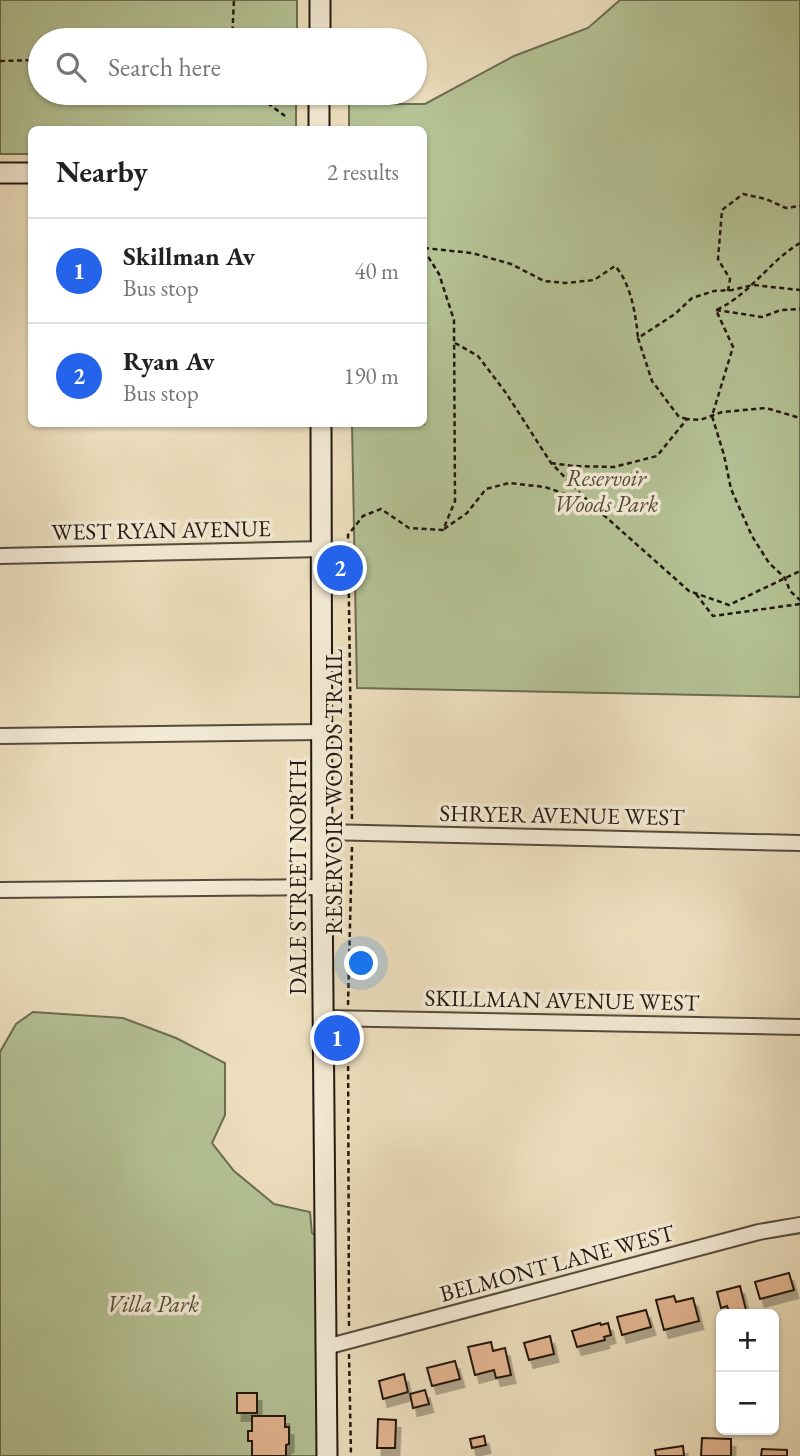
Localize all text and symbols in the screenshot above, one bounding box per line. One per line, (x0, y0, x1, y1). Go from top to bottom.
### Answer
search box (28, 28, 427, 105)
icon: search (52, 48, 90, 86)
text: Search here (108, 50, 221, 84)
text: Nearby (56, 152, 148, 191)
text: 2 results (327, 157, 399, 187)
text: Skillman Av (123, 239, 255, 273)
text: 1 (73, 256, 85, 286)
text: 40 m (354, 256, 399, 286)
text: Bus stop (123, 273, 199, 303)
text: Ryan Av (123, 344, 215, 378)
text: 2 (73, 361, 85, 391)
text: 190 m (343, 361, 399, 391)
text: Bus stop (123, 378, 199, 408)
park label: Reservoir Woods Park (554, 463, 659, 519)
street label: WEST RYAN AVENUE (51, 513, 271, 547)
pin: 2 (317, 542, 363, 594)
street label: RESERVOIR WOODS TRAIL (319, 649, 349, 935)
street label: DALE STREET NORTH (283, 759, 313, 995)
street label: SHRYER AVENUE WEST (439, 798, 685, 832)
your location (344, 946, 378, 980)
street label: SKILLMAN AVENUE WEST (424, 983, 700, 1017)
pin: 1 (314, 1012, 360, 1064)
street label: BELMONT LANE WEST (436, 1217, 678, 1309)
park label: Villa Park (107, 1289, 200, 1319)
map controls (716, 1309, 779, 1435)
button: + (716, 1309, 779, 1372)
button: − (716, 1372, 779, 1435)

